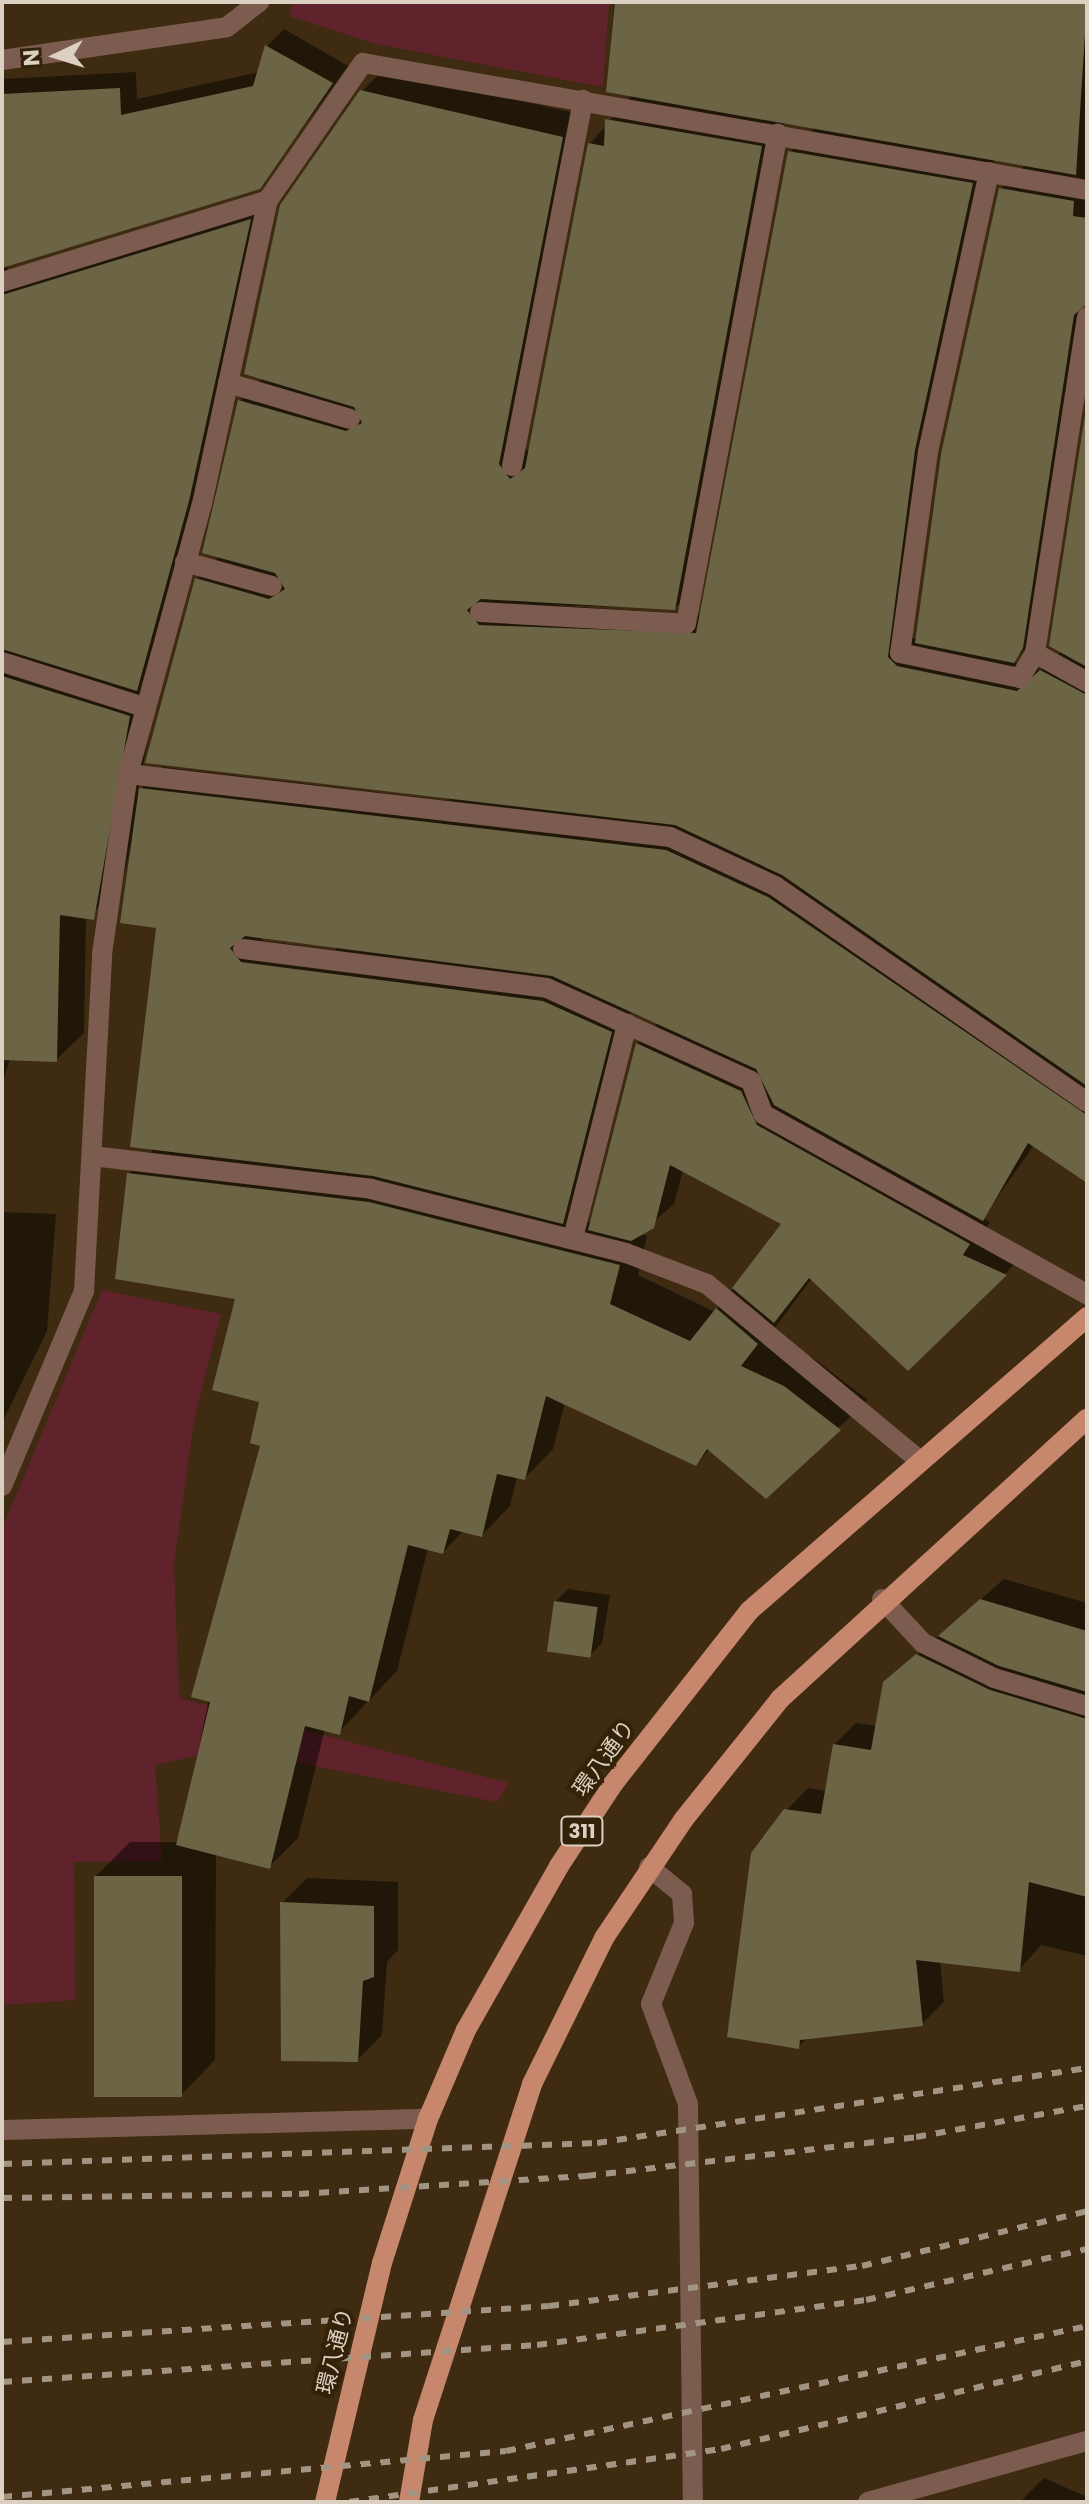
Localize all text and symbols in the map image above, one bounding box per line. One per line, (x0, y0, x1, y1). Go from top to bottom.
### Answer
north arrow (16, 16, 96, 96)
text: N (16, 48, 48, 67)
street label: 環八通り (567, 1715, 641, 1801)
road number: 311 (560, 1815, 604, 1847)
street label: 環八通り (312, 2305, 358, 2397)

